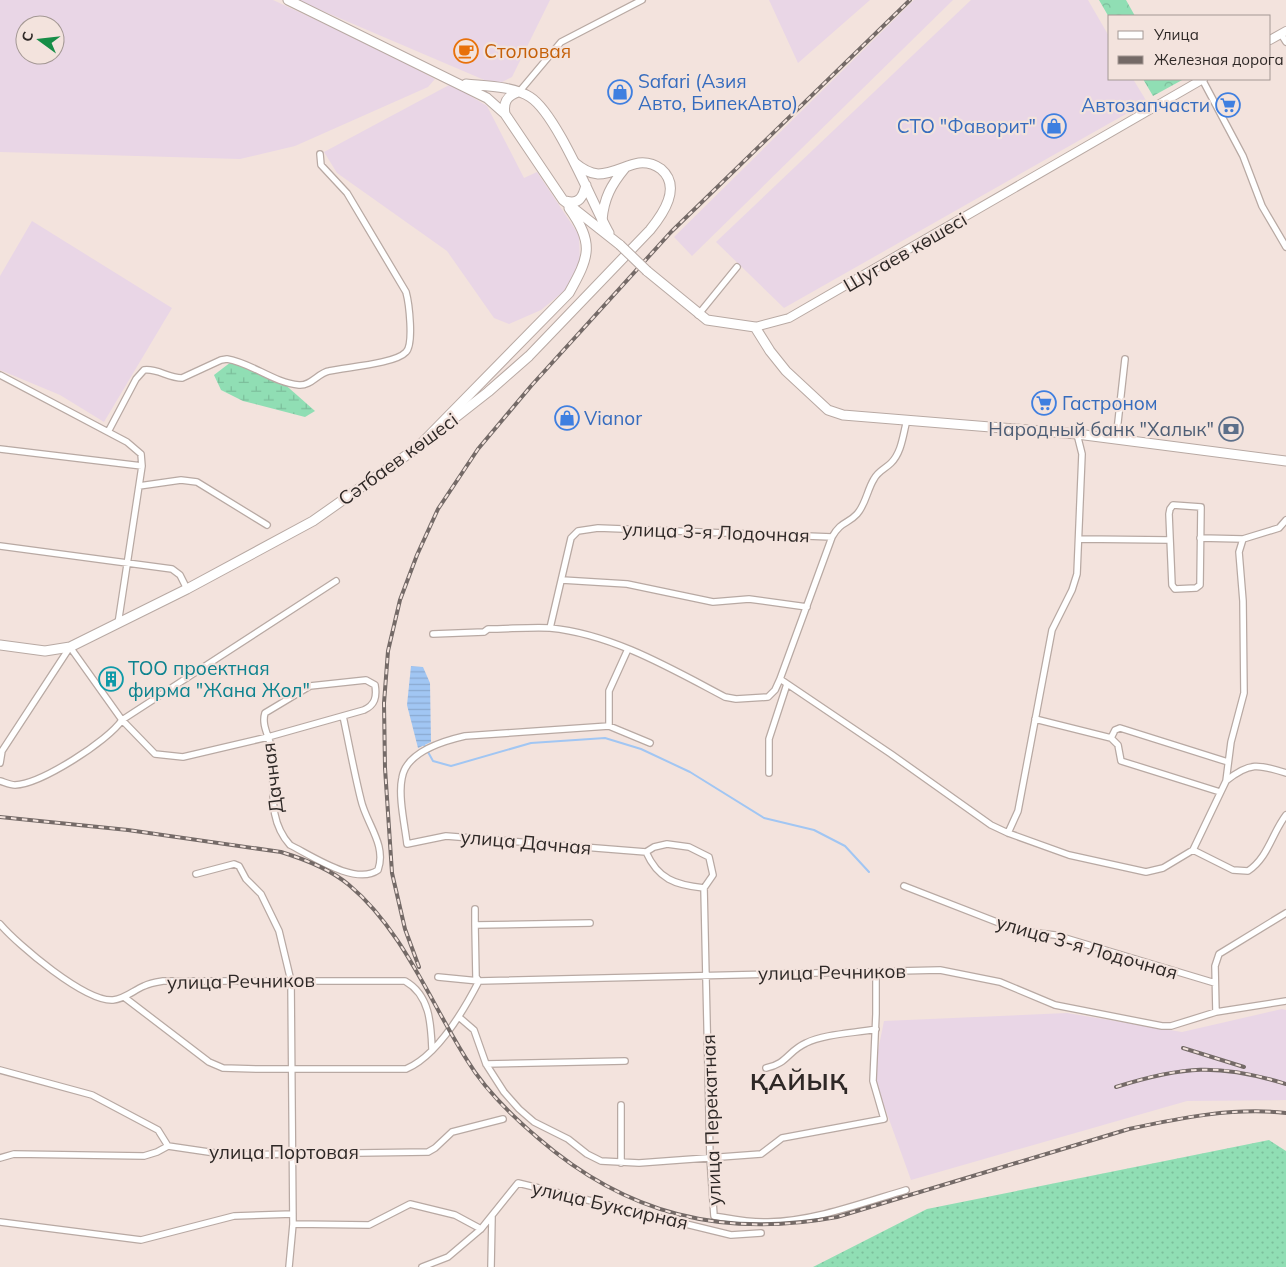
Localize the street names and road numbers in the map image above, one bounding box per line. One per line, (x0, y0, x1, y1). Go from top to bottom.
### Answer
street label: Шугаев көшесі (839, 207, 971, 297)
street label: Сәтбаев көшесі (333, 407, 463, 511)
street label: улица 3-я Лодочная (622, 517, 810, 547)
street label: Дачная (256, 741, 288, 815)
street label: улица Дачная (460, 824, 592, 860)
street label: улица 3-я Лодочная (994, 910, 1180, 984)
street label: улица Речников (758, 959, 906, 985)
street label: улица Речников (167, 968, 315, 994)
street label: улица Перекатная (696, 1034, 726, 1206)
street label: улица Портовая (209, 1140, 359, 1164)
street label: улица Буксирная (530, 1175, 690, 1235)

